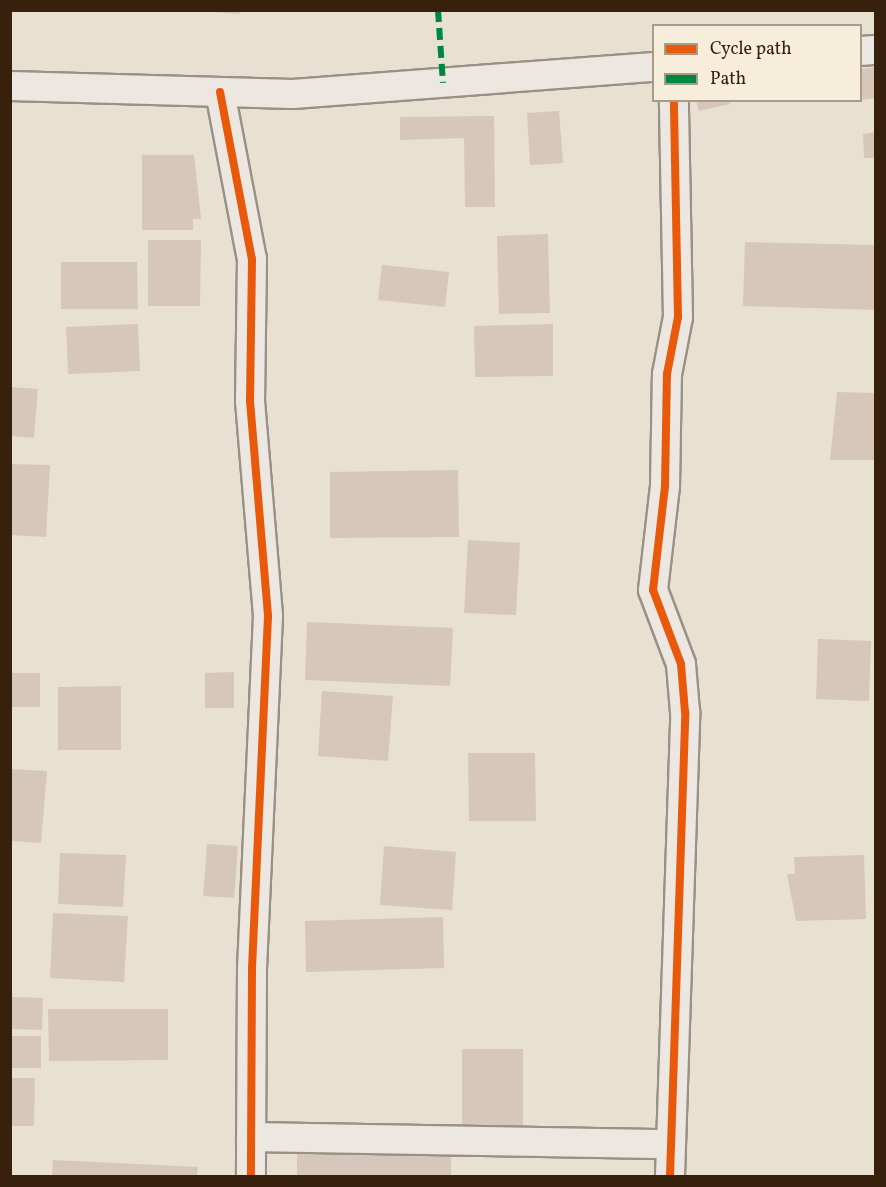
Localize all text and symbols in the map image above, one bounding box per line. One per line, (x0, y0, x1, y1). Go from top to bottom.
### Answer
legend (652, 24, 862, 102)
text: Cycle path (710, 37, 792, 62)
text: Path (710, 67, 746, 92)

